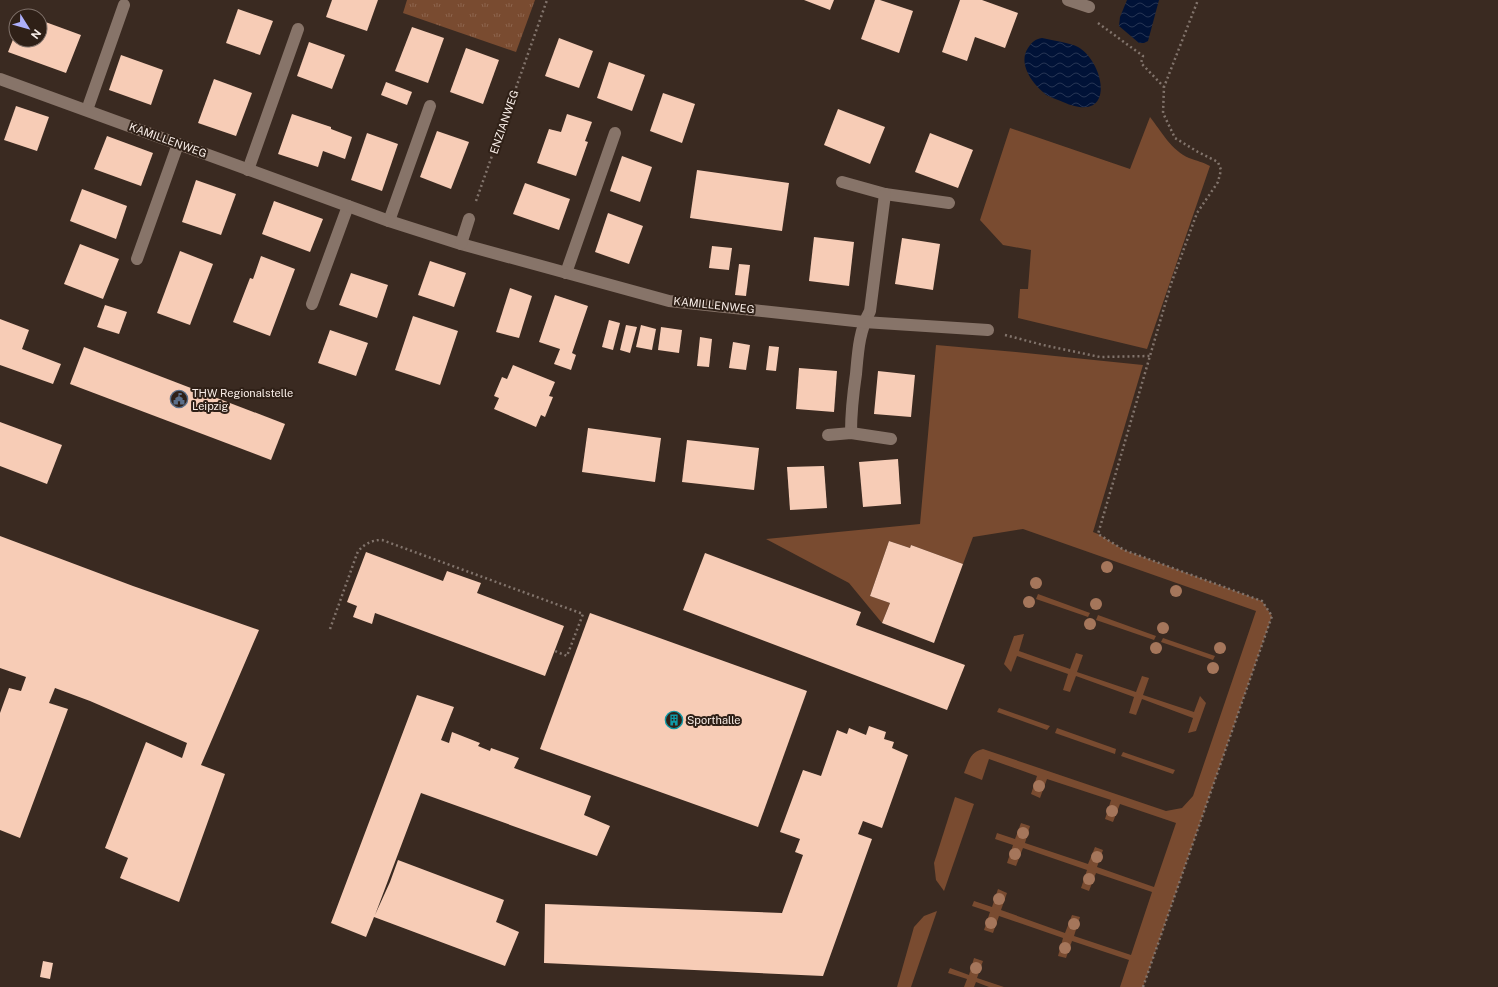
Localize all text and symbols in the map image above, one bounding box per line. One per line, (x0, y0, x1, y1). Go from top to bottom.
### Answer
north arrow (8, 8, 48, 48)
text: N (29, 27, 43, 41)
street label: ENZIANWEG (487, 88, 521, 156)
street label: KAMILLENWEG (128, 120, 208, 160)
street label: KAMILLENWEG (673, 295, 755, 315)
place label: THW Regionalstelle Leipzig (192, 387, 293, 412)
public building icon: THW Regionalstelle Leipzig (169, 389, 189, 409)
building icon: Sporthalle (664, 710, 684, 730)
place label: Sporthalle (687, 714, 740, 726)

